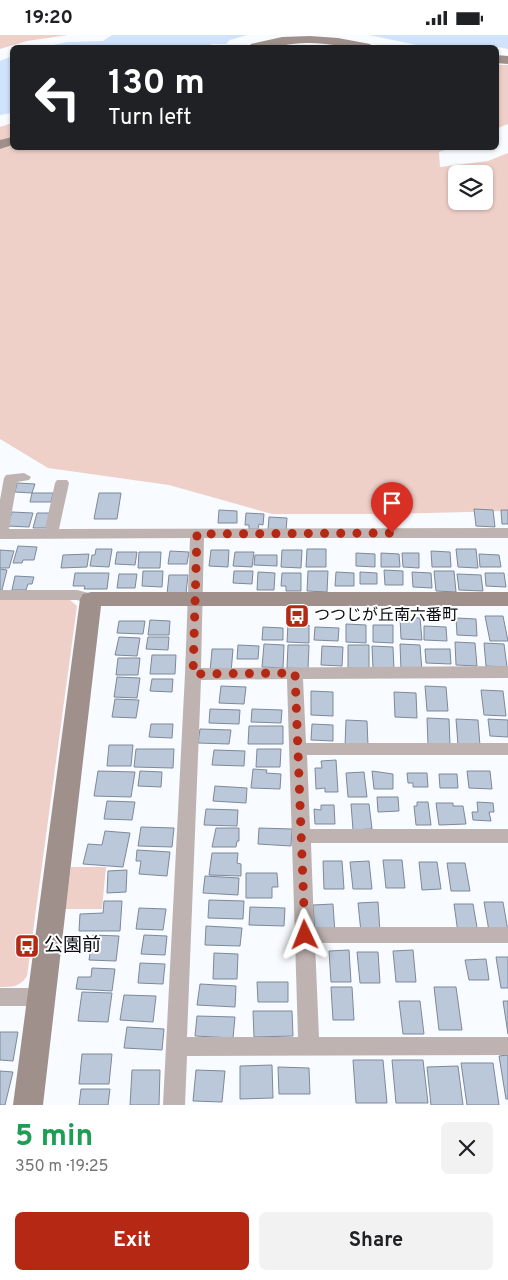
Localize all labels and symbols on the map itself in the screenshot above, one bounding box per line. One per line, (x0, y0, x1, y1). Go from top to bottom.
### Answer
pin (371, 482, 413, 533)
bus stop icon: つつじが丘南六番町 (284, 603, 310, 629)
place label: つつじが丘南六番町 (314, 606, 458, 626)
position arrow (278, 908, 330, 960)
bus stop icon: 公園前 (14, 933, 40, 959)
place label: 公園前 (44, 934, 101, 958)

